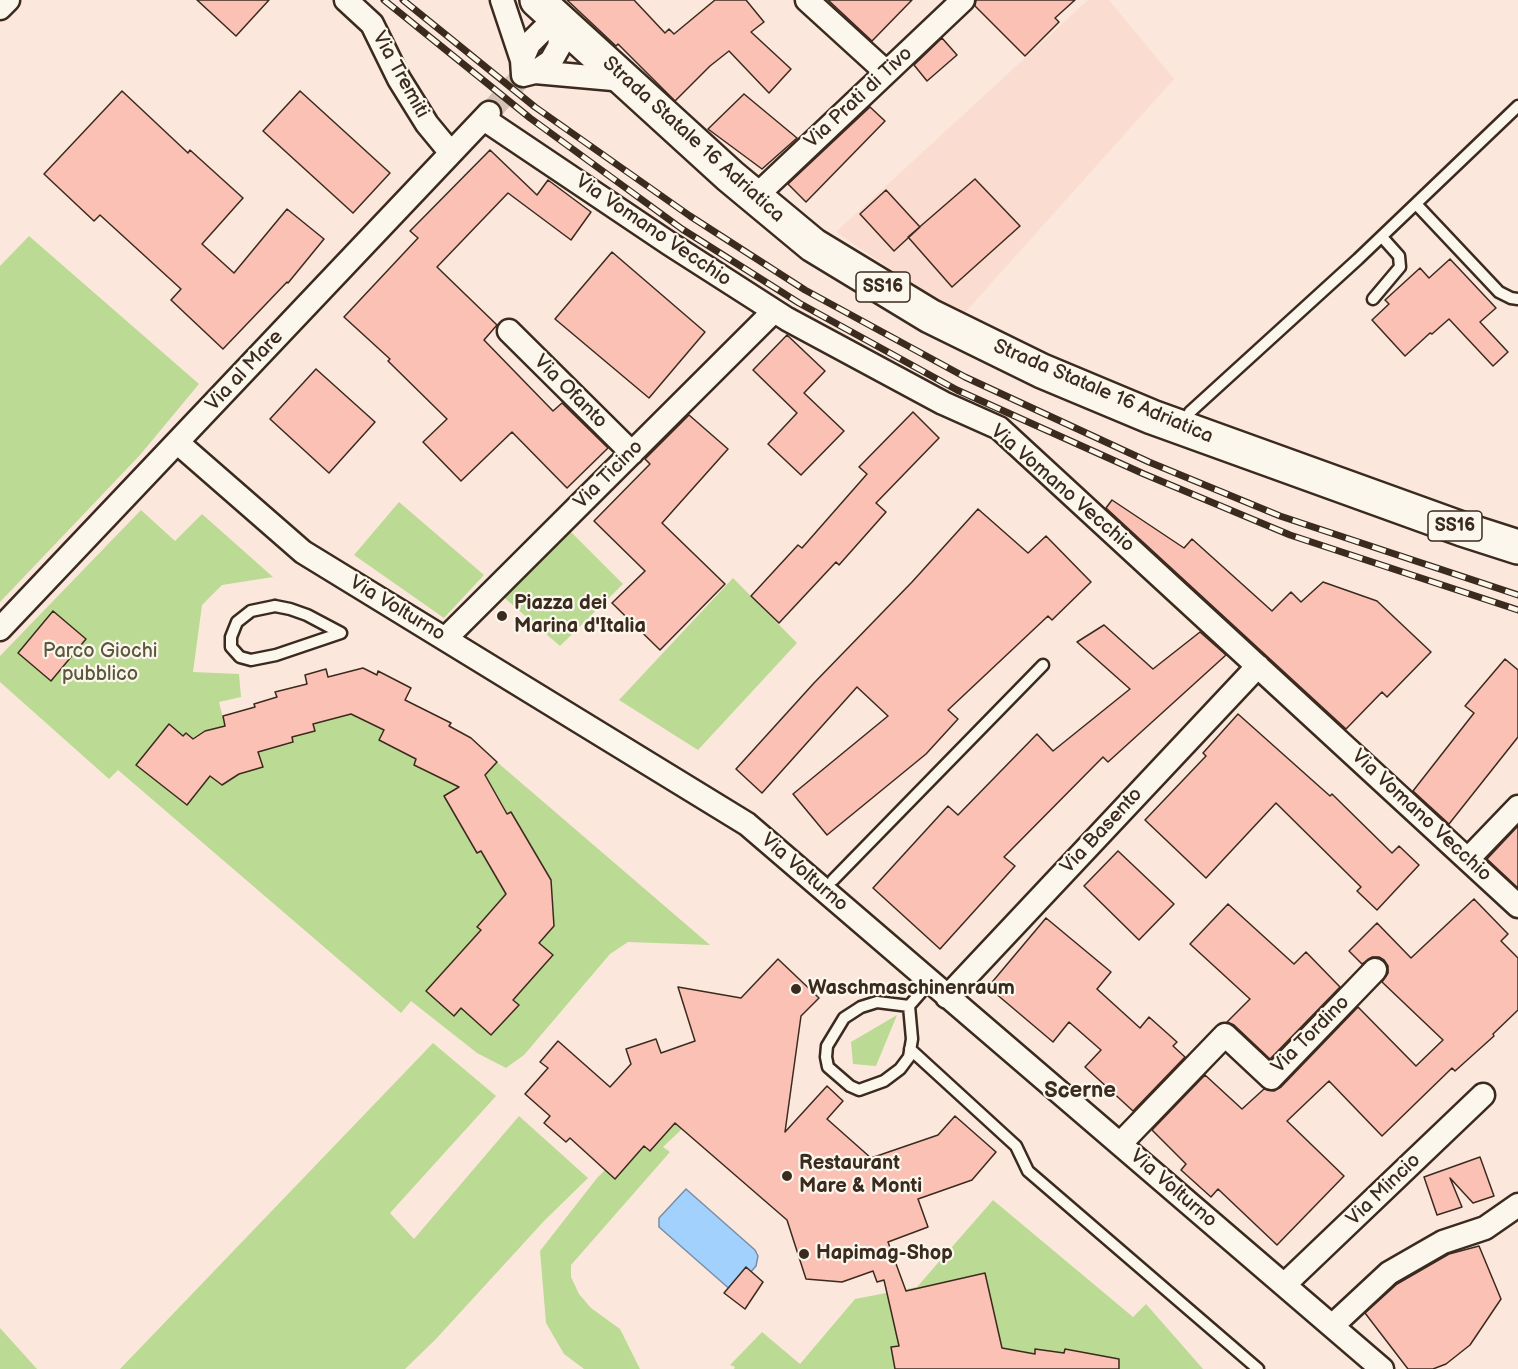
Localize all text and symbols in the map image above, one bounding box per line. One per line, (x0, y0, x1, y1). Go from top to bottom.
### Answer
street label: Via Tremiti (366, 27, 434, 123)
street label: Via Prati di Tivo (800, 42, 918, 154)
street label: Strada Statale 16 Adriatica (597, 52, 789, 228)
street label: Via Vomano Vecchio (570, 170, 736, 292)
road number: SS16 (856, 272, 910, 302)
street label: Via al Mare (201, 325, 289, 417)
street label: Strada Statale 16 Adriatica (989, 335, 1217, 449)
street label: Via Ofanto (528, 350, 612, 434)
street label: Via Vomano Vecchio (985, 420, 1139, 558)
street label: Via Ticino (570, 436, 648, 514)
road number: SS16 (1428, 511, 1482, 541)
street label: Via Volturno (345, 571, 449, 647)
place label: Piazza dei Marina d'Italia (514, 592, 646, 639)
marker: Piazza dei Marina d'Italia (495, 609, 509, 623)
park label: Parco Giochi pubblico (43, 640, 157, 687)
street label: Via Vomano Vecchio (1346, 745, 1496, 887)
street label: Via Basento (1056, 783, 1148, 879)
street label: Via Volturno (756, 829, 852, 917)
place label: Waschmaschinenraum (808, 977, 1015, 1001)
marker: Waschmaschinenraum (789, 982, 803, 996)
street label: Via Tordino (1267, 991, 1355, 1079)
district label: Scerne (1044, 1078, 1116, 1104)
street label: Via Volturno (1125, 1145, 1221, 1233)
street label: Via Mincio (1342, 1149, 1426, 1231)
place label: Restaurant Mare & Monti (799, 1152, 922, 1199)
marker: Restaurant Mare & Monti (780, 1169, 794, 1183)
place label: Hapimag-Shop (816, 1242, 953, 1266)
marker: Hapimag-Shop (797, 1247, 811, 1261)

